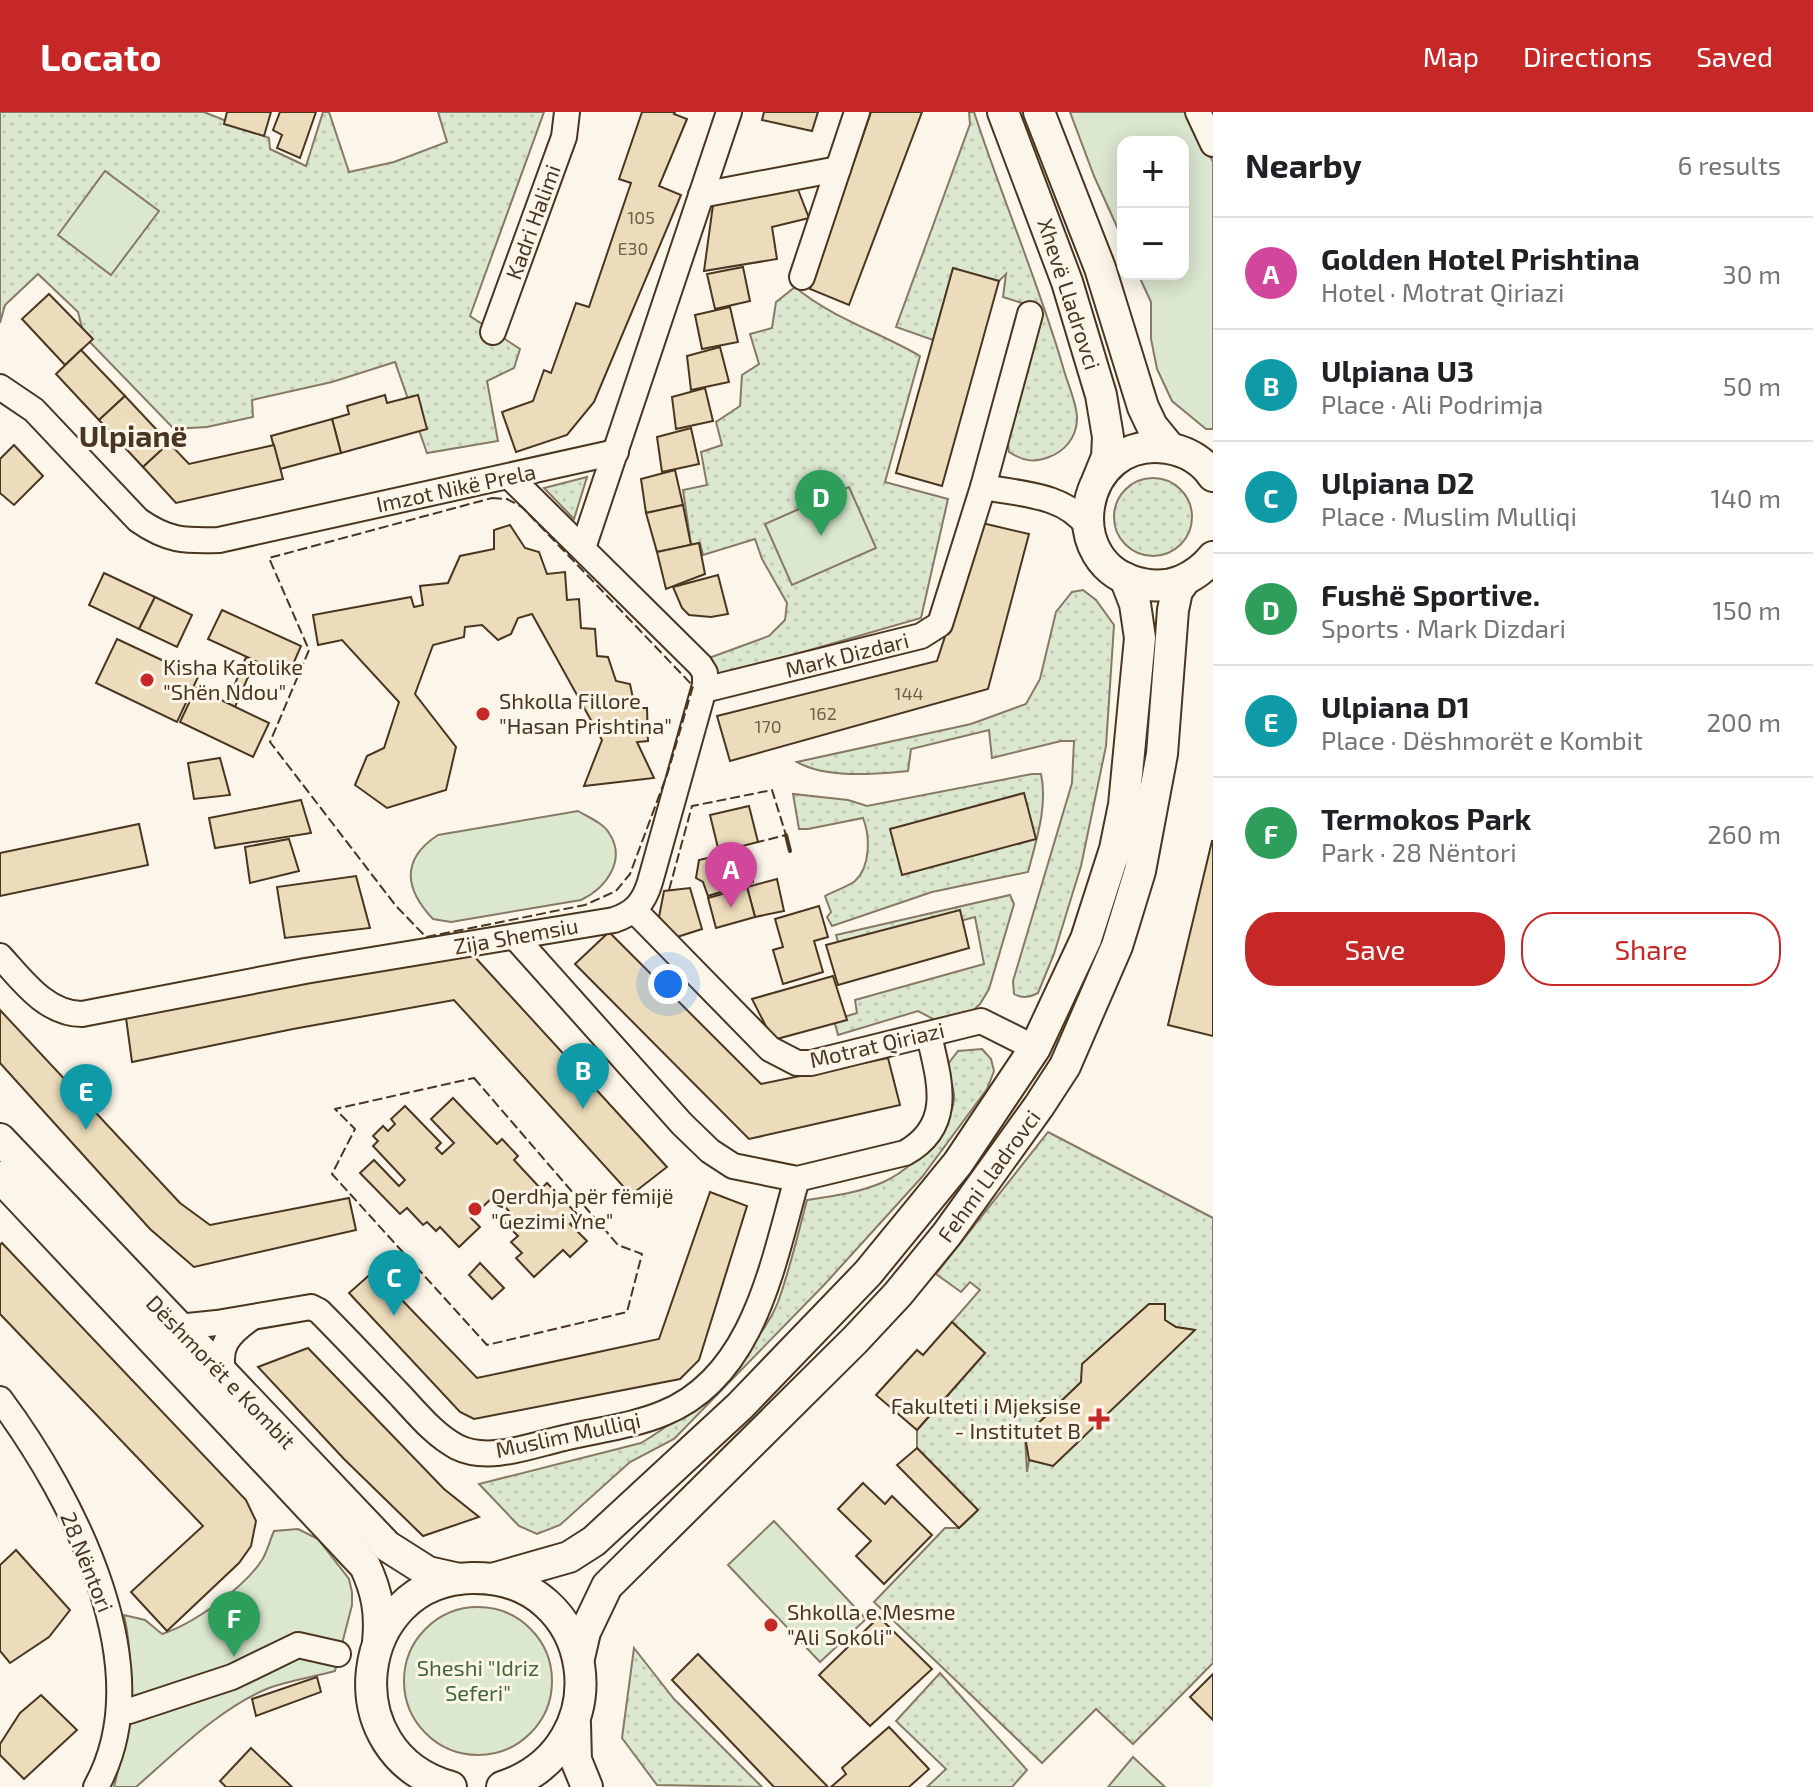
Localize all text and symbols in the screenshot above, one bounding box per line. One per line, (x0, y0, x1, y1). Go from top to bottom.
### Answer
text: Locato (40, 33, 162, 79)
text: Map (1423, 39, 1479, 73)
text: Directions (1523, 39, 1652, 73)
text: Saved (1696, 39, 1773, 73)
map controls (1117, 136, 1189, 280)
button: + (1117, 136, 1189, 208)
text: Nearby (1245, 144, 1362, 185)
text: 6 results (1678, 149, 1781, 180)
street label: Kadri Halimi (499, 161, 565, 283)
house number: 105 (627, 206, 655, 228)
button: − (1117, 208, 1189, 280)
street label: Xhevë Lladrovci (1033, 215, 1107, 373)
house number: E30 (618, 237, 648, 259)
text: Golden Hotel Prishtina (1321, 240, 1640, 276)
text: A (1263, 258, 1279, 289)
text: 30 m (1722, 258, 1781, 289)
text: Hotel · Motrat Qiriazi (1321, 276, 1564, 307)
text: Ulpiana U3 (1321, 352, 1474, 388)
text: B (1263, 370, 1279, 401)
text: 50 m (1723, 370, 1781, 401)
text: Place · Ali Podrimja (1321, 388, 1543, 419)
district label: Ulpianë (79, 417, 187, 453)
street label: Imzot Nikë Prela (374, 457, 538, 517)
text: Ulpiana D2 (1321, 464, 1474, 500)
pin: D (795, 470, 847, 536)
text: C (1263, 482, 1279, 513)
text: 140 m (1710, 482, 1781, 513)
text: Place · Muslim Mulliqi (1321, 500, 1577, 531)
text: Fushë Sportive. (1321, 576, 1540, 612)
text: D (1262, 594, 1280, 625)
text: 150 m (1712, 594, 1781, 625)
text: Sports · Mark Dizdari (1321, 612, 1566, 643)
street label: Mark Dizdari (782, 626, 911, 682)
place label: Kisha Katolike "Shën Ndou" (163, 653, 303, 704)
marker: Kisha Katolike "Shën Ndou" (138, 671, 156, 689)
house number: 144 (894, 682, 924, 704)
place label: Shkolla Fillore "Hasan Prishtina" (499, 687, 672, 738)
text: Ulpiana D1 (1321, 688, 1470, 724)
house number: 162 (809, 702, 837, 724)
marker: Shkolla Fillore "Hasan Prishtina" (474, 705, 492, 723)
text: E (1263, 706, 1279, 737)
text: 200 m (1706, 706, 1781, 737)
house number: 170 (754, 715, 782, 737)
text: Place · Dëshmorët e Kombit (1321, 724, 1643, 755)
text: Termokos Park (1321, 800, 1531, 836)
text: F (1264, 818, 1278, 849)
text: 260 m (1707, 818, 1781, 849)
text: Park · 28 Nëntori (1321, 836, 1517, 867)
pin: A (705, 842, 757, 908)
street label: Zija Shemsiu (452, 911, 580, 960)
button: Save (1245, 912, 1505, 986)
button: Share (1521, 912, 1781, 986)
your location (648, 964, 688, 1004)
street label: Motrat Qiriazi (807, 1016, 947, 1073)
pin: B (557, 1043, 609, 1109)
pin: E (60, 1064, 112, 1130)
street label: Fehmi Lladrovci (932, 1104, 1045, 1247)
place label: Qerdhja për fëmijë "Gezimi Yne" (491, 1182, 674, 1233)
marker: Qerdhja për fëmijë "Gezimi Yne" (466, 1200, 484, 1218)
pin: C (368, 1250, 420, 1316)
street label: Dëshmorët e Kombit (142, 1289, 302, 1453)
place label: Fakulteti i Mjeksise - Institutet B (891, 1392, 1081, 1443)
street label: Muslim Mulliqi (493, 1406, 643, 1462)
marker: Fakulteti i Mjeksise - Institutet B (1088, 1408, 1110, 1430)
street label: 28 Nëntori (56, 1508, 120, 1616)
pin: F (208, 1591, 260, 1657)
place label: Shkolla e Mesme "Ali Sokoli" (787, 1598, 956, 1649)
marker: Shkolla e Mesme "Ali Sokoli" (762, 1616, 780, 1634)
park label: Sheshi "Idriz Seferi" (417, 1654, 539, 1705)

